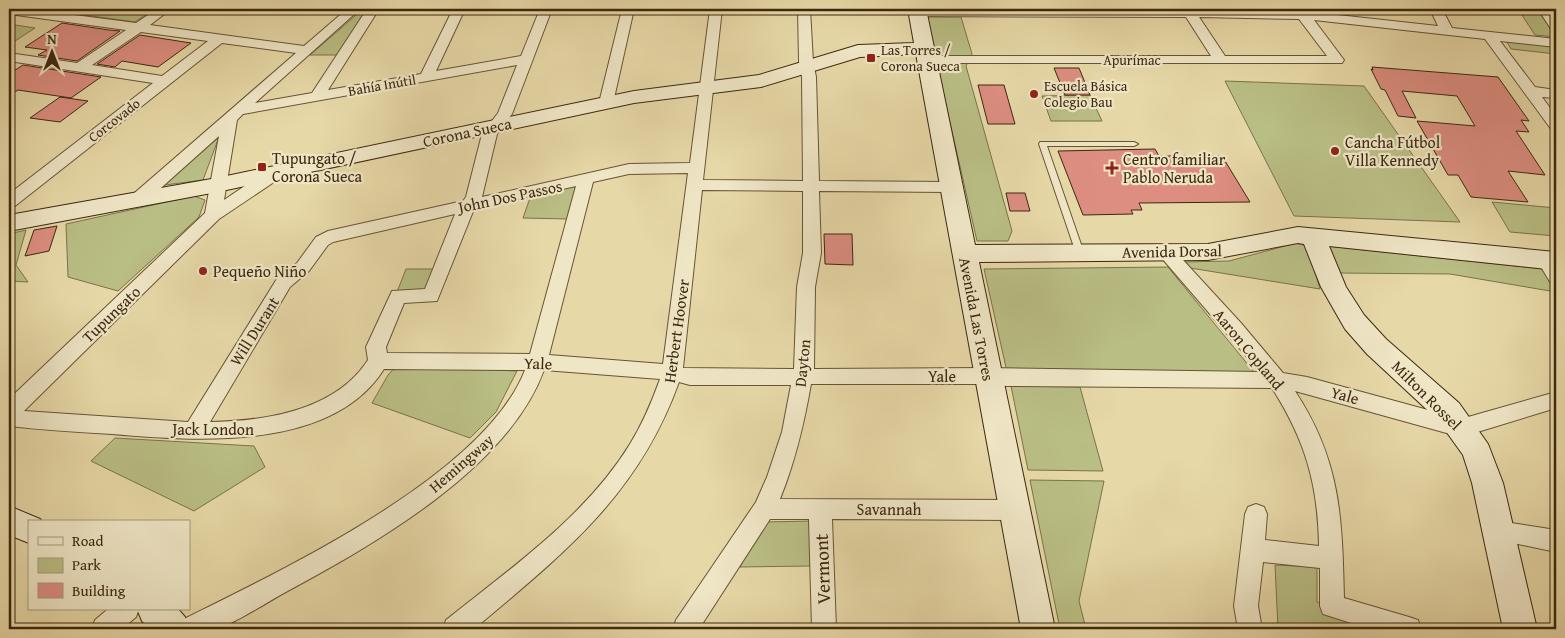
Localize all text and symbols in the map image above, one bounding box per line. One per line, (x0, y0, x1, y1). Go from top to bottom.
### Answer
north arrow (28, 28, 78, 78)
text: N (47, 29, 57, 49)
place label: Las Torres / Corona Sueca (881, 40, 960, 76)
street label: Apurímac (1103, 50, 1161, 70)
marker: Las Torres / Corona Sueca (865, 52, 877, 64)
street label: Bahía Inútil (346, 69, 418, 101)
place label: Escuela Básica Colegio Bau (1044, 76, 1128, 112)
marker: Escuela Básica Colegio Bau (1028, 88, 1040, 100)
street label: Corcovado (84, 93, 144, 147)
street label: Corona Sueca (420, 111, 514, 153)
place label: Cancha Fútbol Villa Kennedy (1345, 130, 1441, 172)
marker: Cancha Fútbol Villa Kennedy (1329, 145, 1341, 157)
place label: Tupungato / Corona Sueca (272, 146, 363, 188)
place label: Centro familiar Pablo Neruda (1123, 147, 1226, 189)
marker: Tupungato / Corona Sueca (256, 161, 268, 173)
marker: Centro familiar Pablo Neruda (1105, 161, 1119, 175)
street label: John Dos Passos (454, 173, 564, 219)
street label: Avenida Dorsal (1122, 238, 1223, 264)
street label: Avenida Las Torres (953, 255, 1001, 383)
place label: Pequeño Niño (213, 259, 306, 283)
marker: Pequeño Niño (197, 265, 209, 277)
street label: Herbert Hoover (657, 277, 695, 384)
street label: Tupungato (76, 280, 146, 348)
street label: Will Durant (223, 291, 285, 370)
street label: Aaron Copland (1208, 303, 1290, 395)
street label: Dayton (788, 338, 816, 388)
street label: Yale (523, 351, 553, 375)
street label: Milton Rossel (1387, 355, 1468, 436)
street label: Yale (928, 364, 956, 388)
street label: Yale (1328, 380, 1362, 410)
street label: Jack London (170, 417, 254, 441)
street label: Hemingway (423, 428, 499, 498)
street label: Savannah (857, 497, 921, 521)
legend (28, 520, 190, 610)
text: Road (72, 530, 103, 551)
street label: Vermont (807, 533, 837, 605)
text: Park (72, 554, 101, 575)
text: Building (72, 580, 126, 601)

